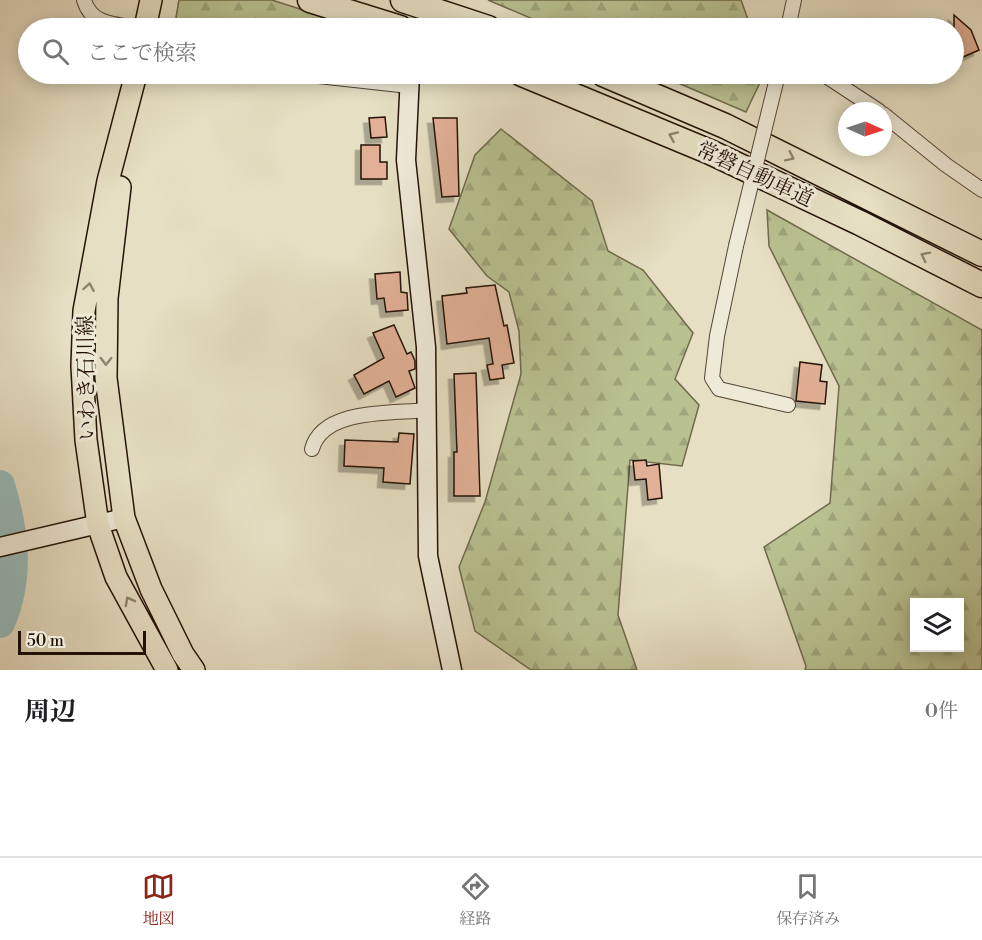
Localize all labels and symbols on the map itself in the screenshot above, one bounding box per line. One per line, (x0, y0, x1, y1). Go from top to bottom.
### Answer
north arrow (838, 102, 892, 156)
one-way arrow (669, 131, 680, 143)
street label: 常磐自動車道 (692, 136, 817, 213)
one-way arrow (784, 150, 795, 162)
one-way arrow (921, 252, 932, 263)
one-way arrow (82, 283, 95, 293)
street label: いわき石川線 (73, 315, 101, 441)
one-way arrow (100, 357, 112, 366)
one-way arrow (124, 596, 136, 607)
scale bar (18, 628, 146, 656)

